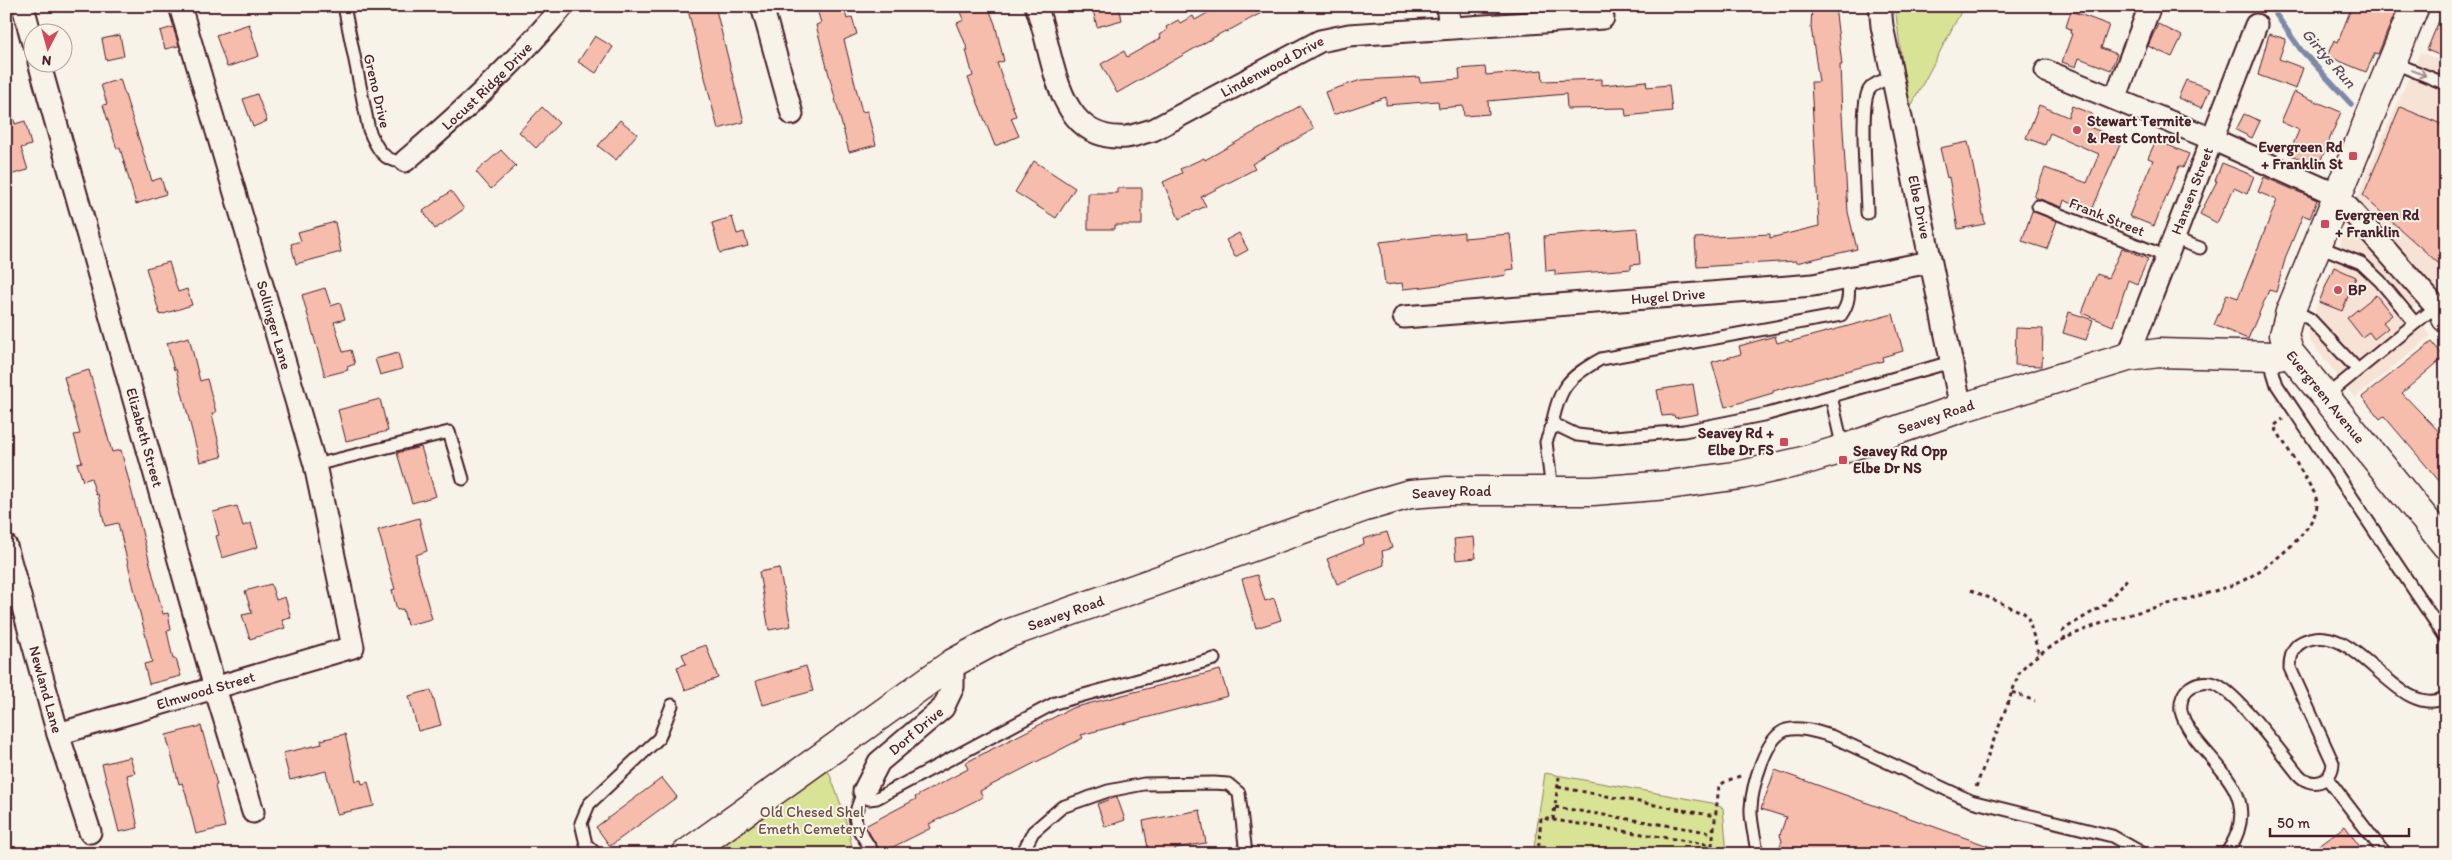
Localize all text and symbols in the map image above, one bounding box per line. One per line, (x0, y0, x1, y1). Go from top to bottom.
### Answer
north arrow (22, 22, 72, 72)
water label: Girtys Run (2298, 24, 2360, 92)
street label: Lindenwood Drive (1217, 32, 1327, 101)
street label: Locust Ridge Drive (438, 38, 536, 134)
text: N (41, 51, 52, 69)
street label: Greno Drive (360, 52, 394, 130)
one-way arrow (2411, 69, 2426, 78)
place label: Stewart Termite & Pest Control (2087, 112, 2191, 147)
marker: Stewart Termite & Pest Control (2071, 124, 2083, 136)
place label: Evergreen Rd + Franklin St (2259, 138, 2344, 173)
street label: Hansen Street (2167, 144, 2217, 237)
marker: Evergreen Rd + Franklin St (2347, 150, 2359, 162)
street label: Elbe Drive (1904, 174, 1935, 241)
street label: Frank Street (2066, 194, 2148, 240)
place label: Evergreen Rd + Franklin (2335, 206, 2420, 241)
marker: Evergreen Rd + Franklin (2319, 218, 2331, 230)
street label: Sollinger Lane (253, 278, 295, 372)
place label: BP (2348, 281, 2367, 299)
street label: Hugel Drive (1630, 284, 1706, 308)
marker: BP (2332, 284, 2344, 296)
street label: Evergreen Avenue (2282, 347, 2369, 447)
street label: Elizabeth Street (122, 386, 167, 490)
street label: Seavey Road (1895, 395, 1976, 438)
place label: Seavey Rd + Elbe Dr FS (1698, 424, 1775, 459)
marker: Seavey Rd + Elbe Dr FS (1778, 436, 1790, 448)
place label: Seavey Rd Opp Elbe Dr NS (1853, 442, 1948, 477)
marker: Seavey Rd Opp Elbe Dr NS (1837, 454, 1849, 466)
street label: Seavey Road (1411, 482, 1492, 503)
street label: Seavey Road (1025, 591, 1106, 635)
street label: Newland Lane (25, 644, 66, 735)
street label: Elmwood Street (154, 667, 257, 713)
street label: Dorf Drive (885, 703, 947, 759)
park label: Old Chesed Shel Emeth Cemetery (758, 803, 866, 838)
scale bar (2270, 805, 2408, 837)
text: 50 m (2277, 814, 2310, 832)

